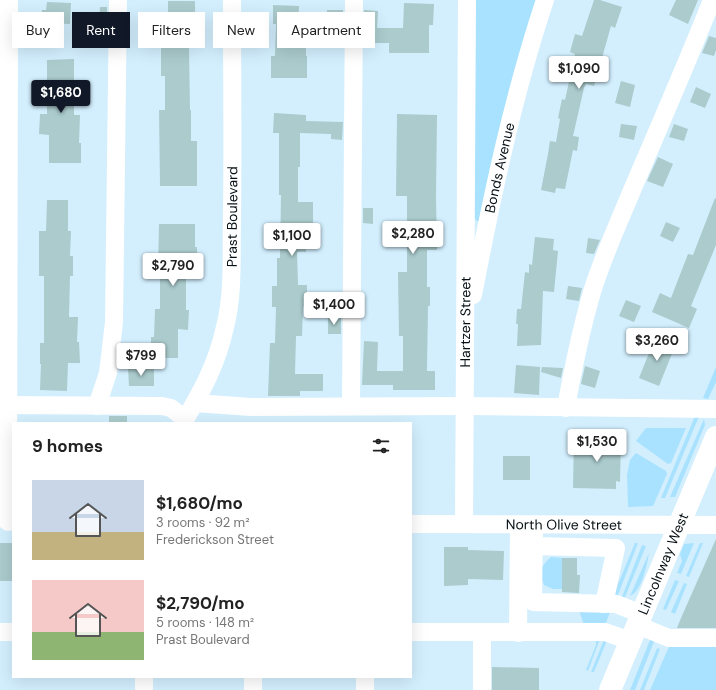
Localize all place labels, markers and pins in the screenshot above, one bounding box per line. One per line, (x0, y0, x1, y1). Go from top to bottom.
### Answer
pin: $1,090 (546, 56, 612, 90)
pin: $1,680 (28, 80, 94, 114)
pin: $2,280 (380, 221, 446, 255)
pin: $1,100 (259, 223, 325, 257)
pin: $2,790 (140, 253, 206, 287)
pin: $1,400 (301, 292, 367, 326)
pin: $3,260 (624, 328, 690, 362)
pin: $799 (117, 343, 165, 377)
pin: $1,530 (564, 429, 630, 463)

